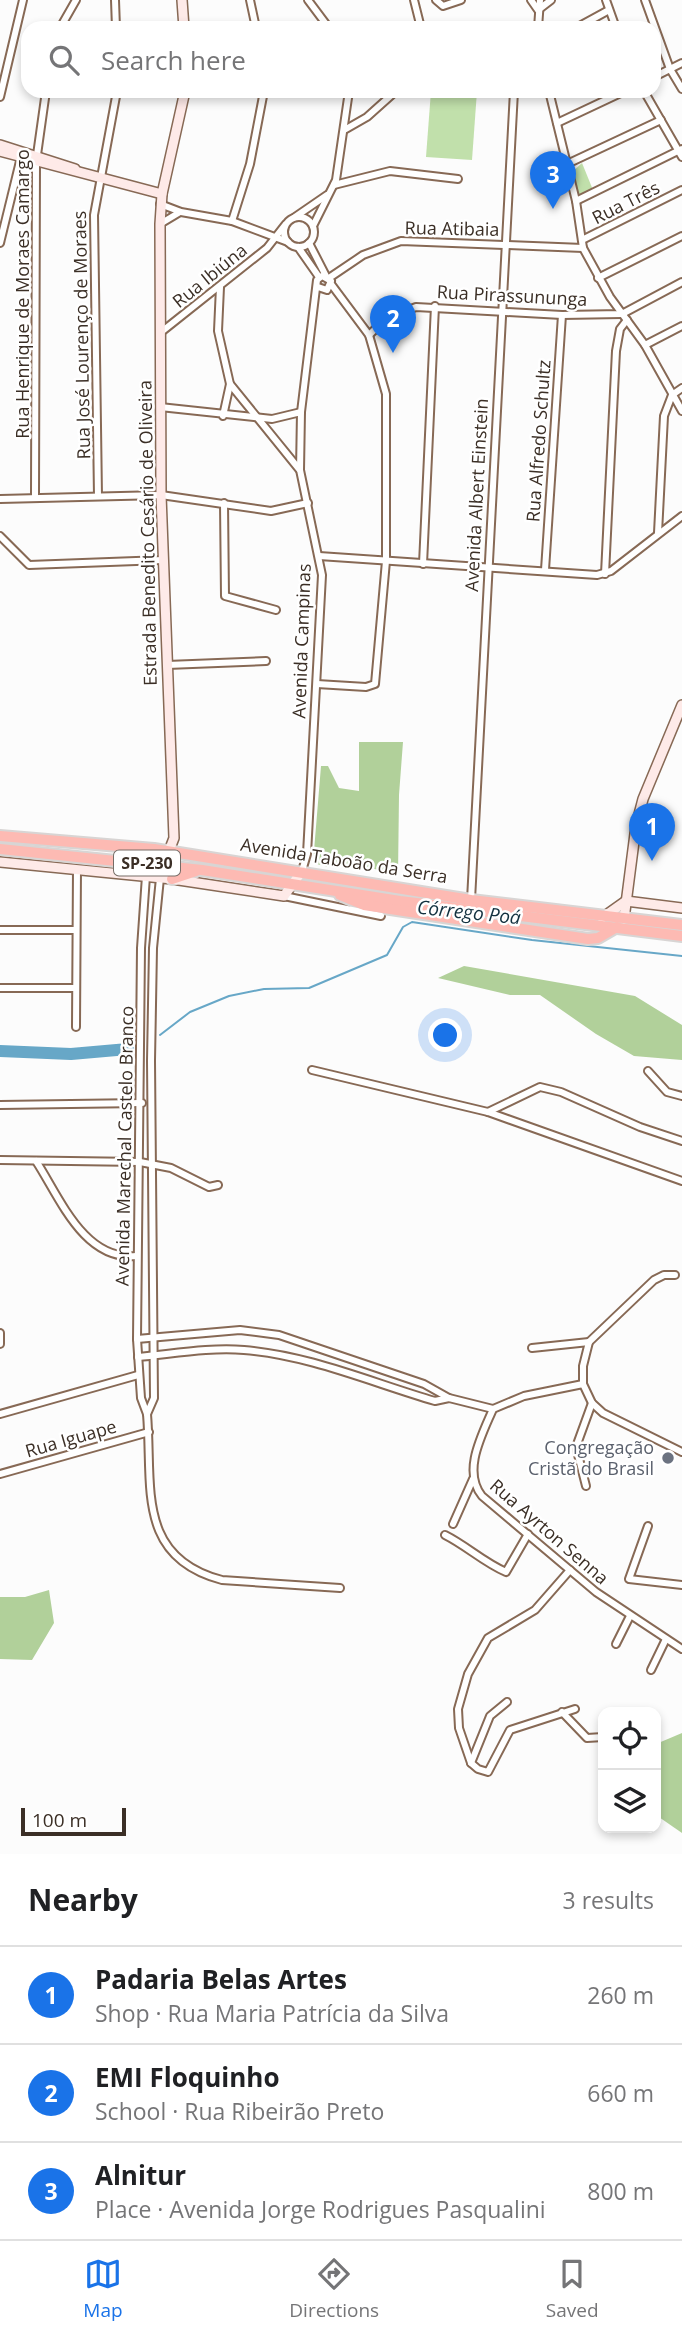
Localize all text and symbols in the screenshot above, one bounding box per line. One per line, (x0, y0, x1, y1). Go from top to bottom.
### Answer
search box (21, 21, 661, 98)
icon: search (45, 41, 83, 79)
text: Search here (101, 42, 246, 78)
street label: Rua Henrique de Moraes Camargo (10, 149, 34, 439)
pin: 3 (530, 151, 576, 209)
street label: Rua Três (588, 175, 663, 229)
street label: Rua José Lourenço de Moraes (67, 211, 95, 460)
street label: Rua Atibaia (404, 215, 500, 241)
street label: Rua Ibiúna (167, 238, 252, 313)
street label: Rua Pirassununga (436, 279, 588, 311)
pin: 2 (370, 295, 416, 353)
street label: Rua Alfredo Schultz (520, 359, 556, 523)
street label: Estrada Benedito Cesário de Oliveira (132, 380, 162, 686)
street label: Avenida Albert Einstein (459, 398, 493, 592)
street label: Avenida Campinas (286, 563, 316, 719)
pin: 1 (629, 803, 675, 861)
street label: Avenida Taboão da Serra (239, 832, 449, 888)
road number: SP-230 (114, 850, 180, 876)
water label: Córrego Poá (416, 894, 522, 930)
street label: Avenida Marechal Castelo Branco (110, 1006, 138, 1286)
your location (428, 1018, 462, 1052)
street label: Rua Iguape (22, 1414, 119, 1463)
place label: Congregação Cristã do Brasil (528, 1435, 654, 1480)
marker: Congregação Cristã do Brasil (660, 1450, 676, 1466)
street label: Rua Ayrton Senna (485, 1473, 614, 1589)
map controls (598, 1707, 661, 1833)
button: locate (598, 1707, 661, 1770)
button: layers (598, 1770, 661, 1833)
scale bar (21, 1805, 126, 1837)
text: 100 m (32, 1807, 87, 1833)
text: Nearby (28, 1879, 138, 1920)
text: 3 results (563, 1884, 654, 1916)
text: Padaria Belas Artes (95, 1961, 347, 1997)
text: 1 (44, 1979, 58, 2011)
text: 260 m (587, 1979, 654, 2011)
text: Shop · Rua Maria Patrícia da Silva (95, 1997, 449, 2029)
text: EMI Floquinho (95, 2059, 280, 2095)
text: 2 (44, 2077, 58, 2109)
text: 660 m (587, 2077, 654, 2109)
text: School · Rua Ribeirão Preto (95, 2095, 384, 2127)
text: Alnitur (95, 2157, 186, 2193)
text: 3 (44, 2175, 58, 2207)
text: 800 m (587, 2175, 654, 2207)
text: Place · Avenida Jorge Rodrigues Pasqualini (95, 2193, 546, 2225)
tab: Map (83, 2255, 123, 2323)
tab: Directions (289, 2255, 379, 2323)
tab: Saved (546, 2255, 599, 2323)

